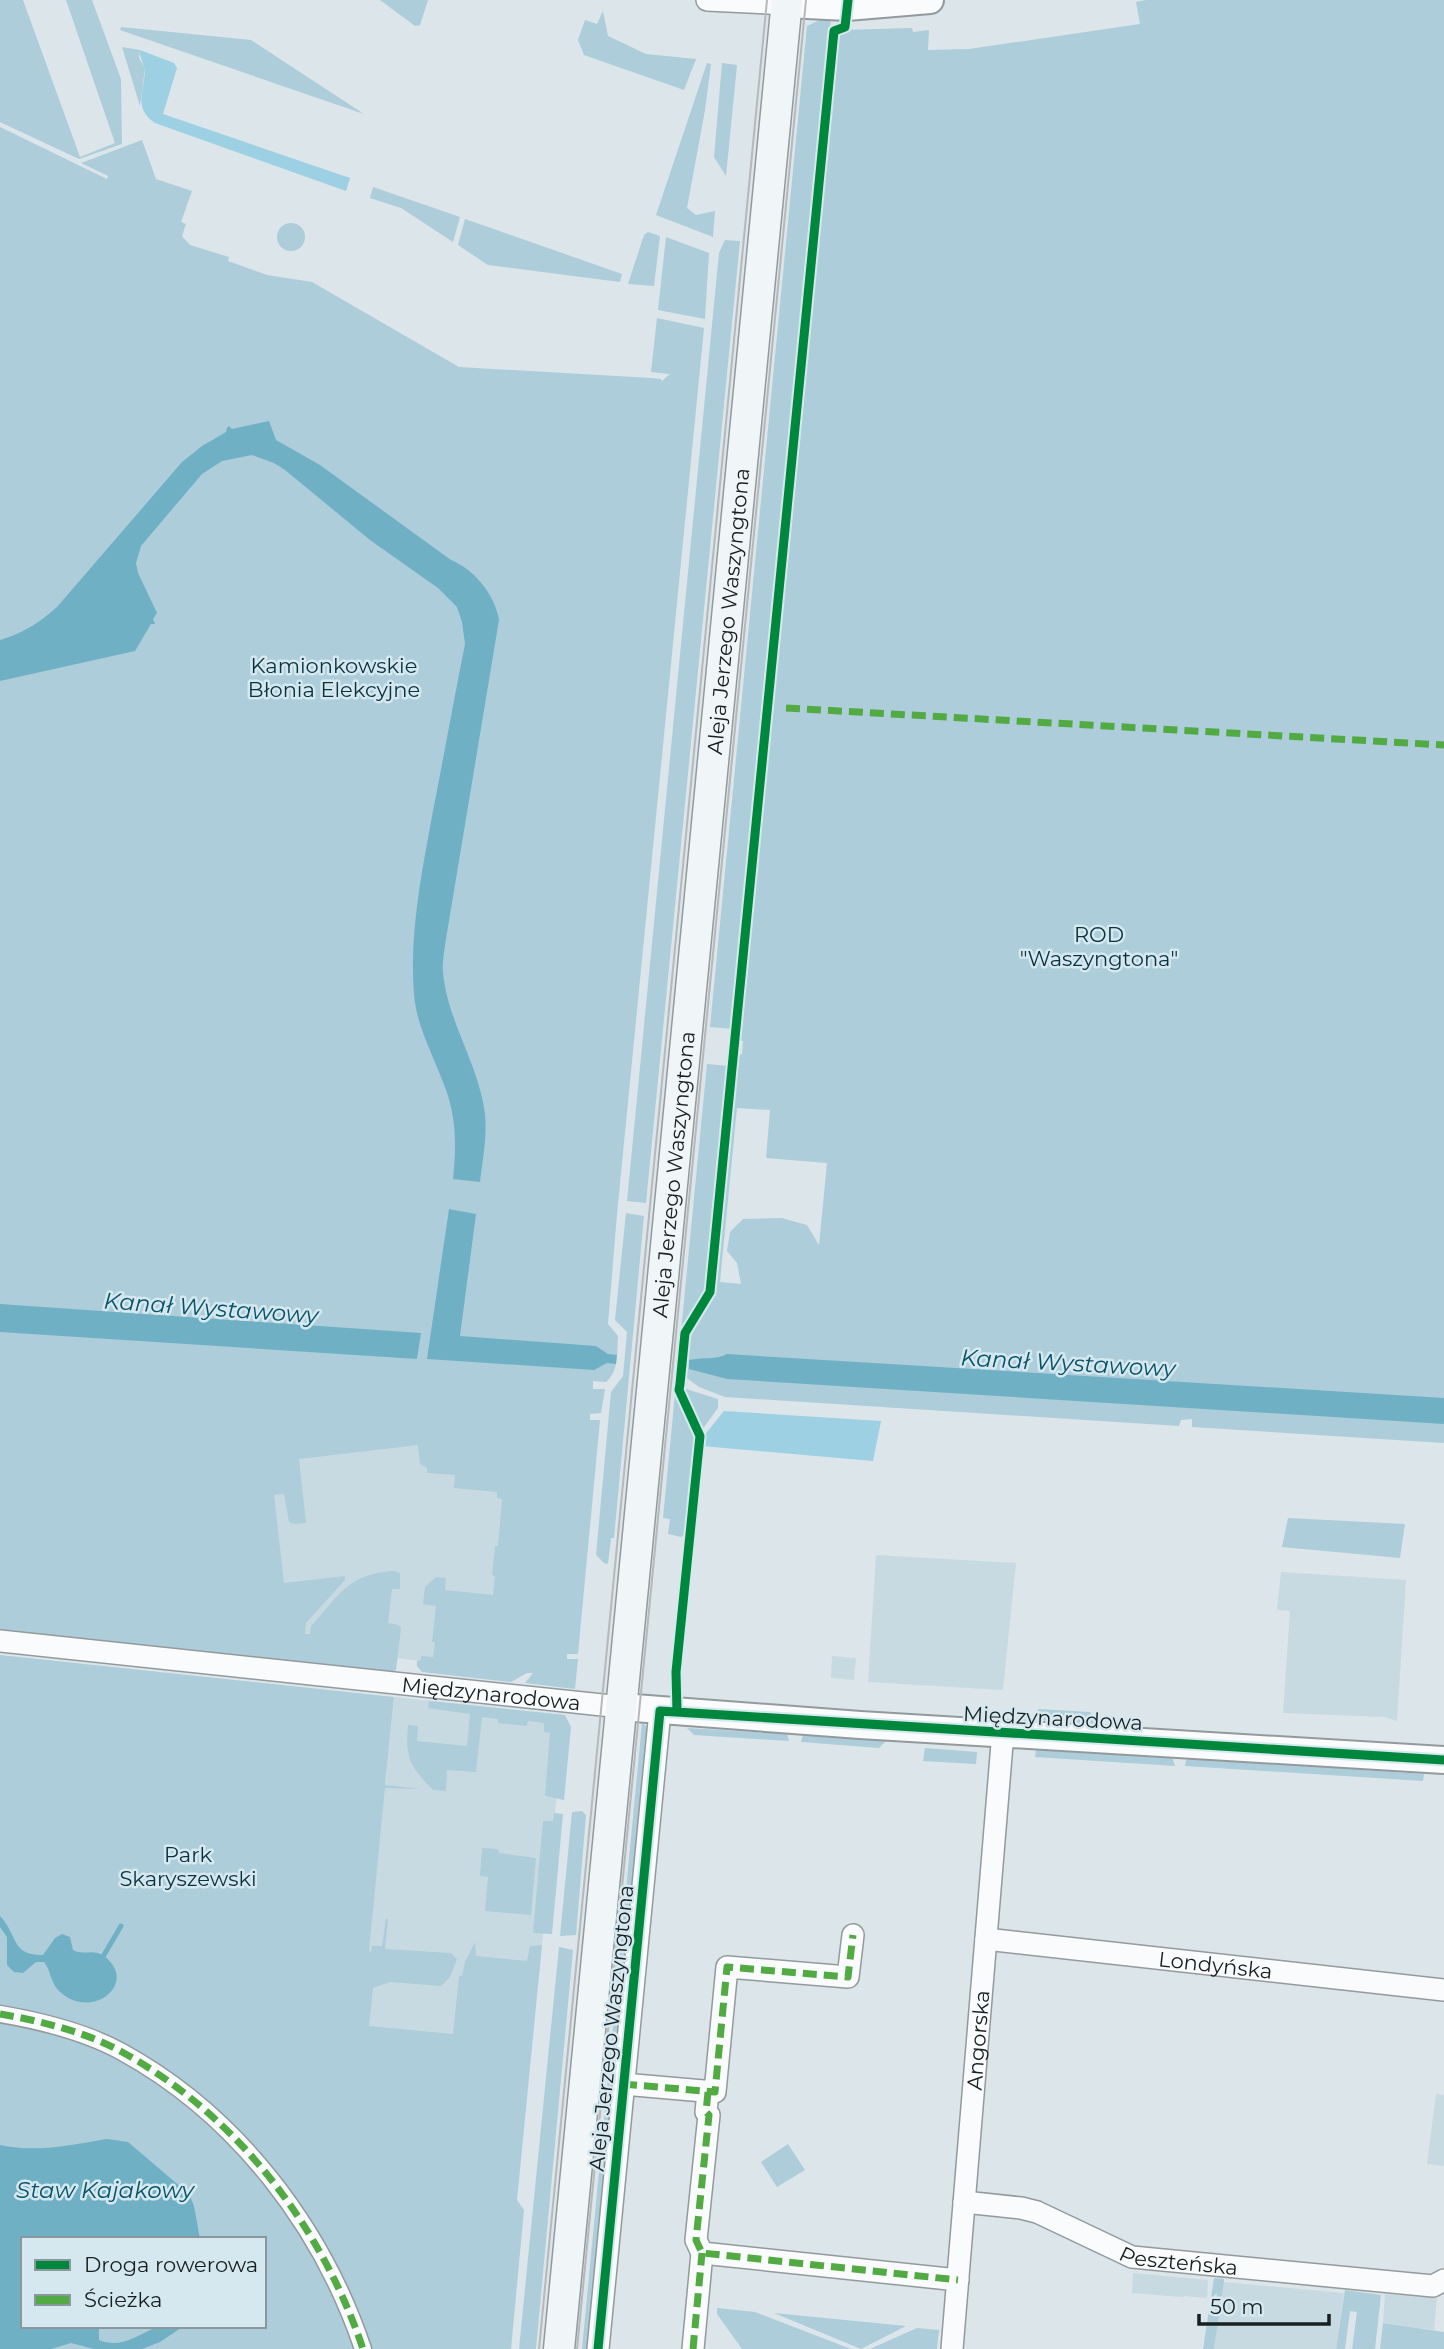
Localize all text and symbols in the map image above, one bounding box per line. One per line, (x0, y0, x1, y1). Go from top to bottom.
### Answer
street label: Aleja Jerzego Waszyngtona (701, 467, 754, 756)
park label: Kamionkowskie Błonia Elekcyjne (248, 653, 420, 702)
park label: ROD "Waszyngtona" (1020, 922, 1178, 971)
street label: Aleja Jerzego Waszyngtona (647, 1030, 699, 1319)
water label: Kanał Wystawowy (103, 1287, 321, 1330)
water label: Kanał Wystawowy (960, 1343, 1178, 1383)
street label: Międzynarodowa (400, 1671, 582, 1715)
street label: Międzynarodowa (963, 1701, 1143, 1735)
park label: Park Skaryszewski (119, 1842, 257, 1891)
street label: Aleja Jerzego Waszyngtona (584, 1884, 638, 2172)
street label: Londyńska (1157, 1946, 1274, 1983)
street label: Angorska (961, 1989, 994, 2091)
water label: Staw Kajakowy (16, 2176, 196, 2204)
legend (21, 2237, 266, 2328)
street label: Peszteńska (1116, 2240, 1239, 2280)
text: Droga rowerowa (84, 2252, 258, 2277)
scale bar (1199, 2282, 1328, 2326)
text: Ścieżka (84, 2287, 162, 2312)
text: 50 m (1210, 2294, 1264, 2319)

